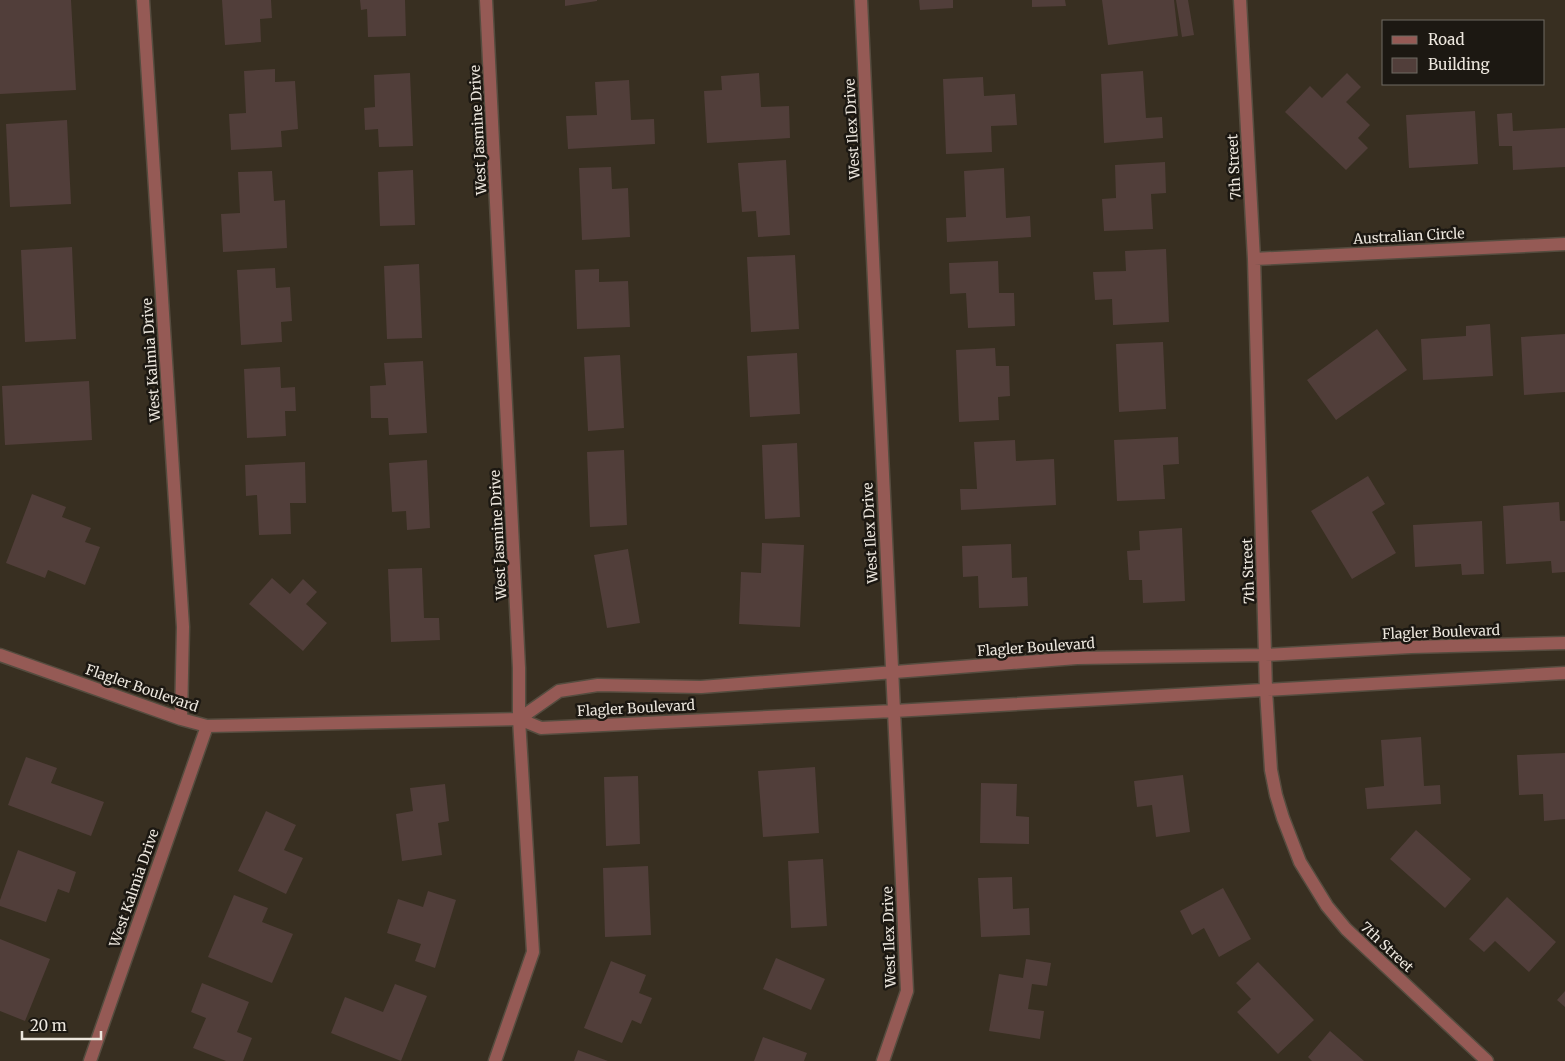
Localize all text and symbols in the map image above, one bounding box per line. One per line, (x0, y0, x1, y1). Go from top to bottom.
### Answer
legend (1382, 20, 1545, 85)
text: Road (1428, 30, 1464, 49)
text: Building (1428, 55, 1490, 74)
street label: West Jasmine Drive (466, 65, 490, 196)
street label: West Ilex Drive (840, 78, 864, 181)
street label: 7th Street (1223, 133, 1245, 200)
street label: Australian Circle (1352, 224, 1465, 248)
street label: West Kalmia Drive (138, 298, 164, 423)
street label: West Jasmine Drive (486, 470, 510, 601)
street label: West Ilex Drive (858, 482, 882, 585)
street label: 7th Street (1238, 537, 1258, 604)
street label: Flagler Boulevard (1382, 621, 1501, 643)
street label: Flagler Boulevard (976, 634, 1096, 660)
street label: Flagler Boulevard (83, 660, 201, 716)
street label: Flagler Boulevard (577, 696, 696, 720)
street label: West Kalmia Drive (105, 826, 163, 950)
street label: West Ilex Drive (878, 886, 900, 989)
street label: 7th Street (1357, 918, 1418, 976)
scale bar (22, 1008, 101, 1040)
text: 20 m (30, 1016, 67, 1035)

